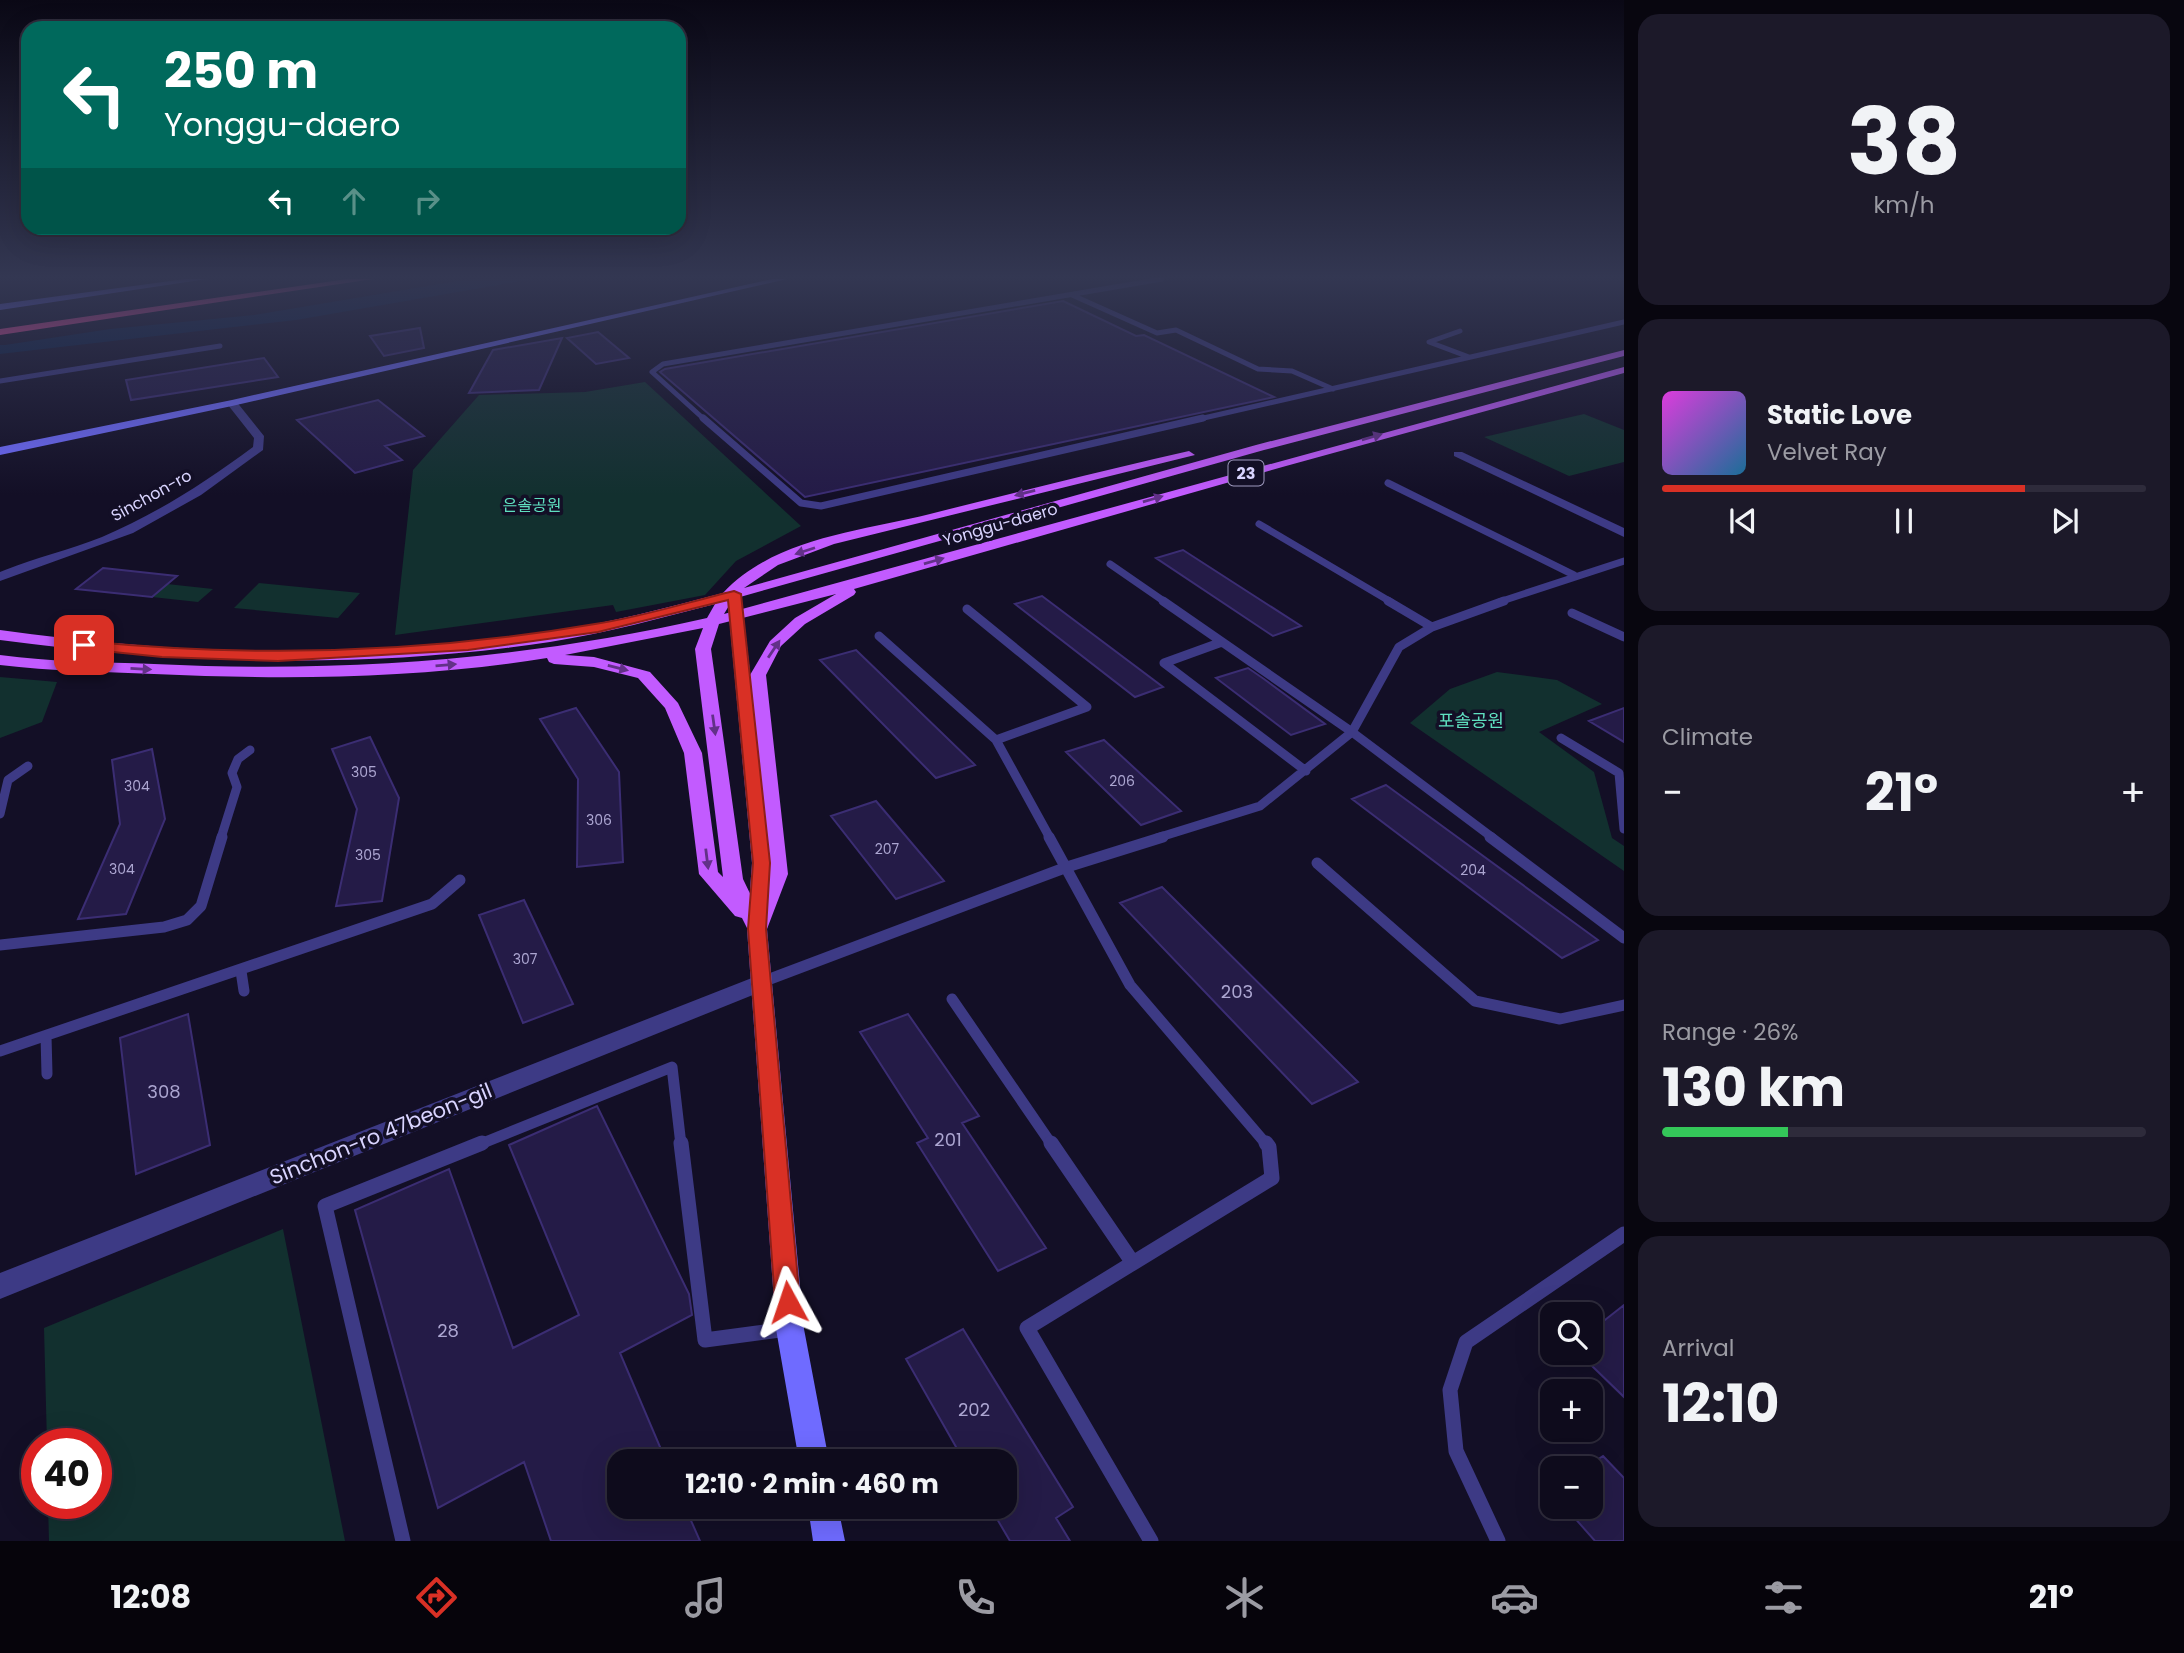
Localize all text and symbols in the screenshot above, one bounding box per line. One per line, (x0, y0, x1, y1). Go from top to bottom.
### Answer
text: 250 m (164, 37, 318, 105)
icon: left (49, 49, 140, 140)
text: 38 (1847, 78, 1961, 206)
text: Yonggu-daero (164, 102, 401, 147)
icon: left (262, 182, 300, 220)
icon: ahead (335, 182, 373, 220)
icon: right (408, 182, 446, 220)
text: km/h (1873, 189, 1935, 221)
text: Static Love (1767, 397, 1912, 433)
one-way arrow (1362, 431, 1383, 441)
text: Velvet Ray (1767, 436, 1887, 468)
road number: 23 (1228, 460, 1264, 486)
street label: Sinchon-ro (107, 464, 196, 527)
one-way arrow (1014, 488, 1036, 499)
one-way arrow (1142, 493, 1164, 504)
park label: 은솔공원 (503, 494, 561, 517)
street label: Yonggu-daero (940, 497, 1060, 552)
icon: previous (1724, 502, 1762, 540)
icon: pause (1885, 502, 1923, 540)
icon: next (2046, 502, 2084, 540)
one-way arrow (795, 546, 816, 556)
one-way arrow (924, 556, 945, 566)
pin (54, 615, 114, 675)
icon: arrive (65, 626, 103, 664)
one-way arrow (767, 639, 780, 659)
one-way arrow (435, 659, 457, 670)
one-way arrow (607, 663, 629, 674)
one-way arrow (131, 664, 153, 675)
park label: 포솔공원 (1438, 708, 1504, 733)
one-way arrow (709, 714, 720, 736)
text: Climate (1662, 721, 1753, 753)
text: 21° (1865, 756, 1938, 829)
house number: 305 (351, 762, 377, 782)
text: − (1662, 766, 1683, 819)
text: + (2120, 766, 2146, 819)
house number: 206 (1109, 771, 1135, 791)
house number: 304 (124, 776, 150, 796)
house number: 306 (586, 810, 612, 830)
house number: 207 (875, 839, 900, 859)
house number: 305 (355, 845, 381, 865)
one-way arrow (702, 849, 713, 871)
house number: 304 (109, 859, 135, 879)
house number: 204 (1460, 860, 1486, 880)
house number: 307 (513, 949, 538, 969)
house number: 203 (1221, 979, 1253, 1004)
text: Range · 26% (1662, 1016, 1799, 1048)
text: 130 km (1662, 1051, 1845, 1124)
street label: Sinchon-ro 47beon-gil (265, 1076, 496, 1191)
house number: 308 (147, 1079, 181, 1104)
house number: 201 (934, 1127, 962, 1152)
position arrow (751, 1265, 825, 1339)
map controls (1540, 1302, 1603, 1519)
button: search (1540, 1302, 1603, 1365)
house number: 28 (437, 1318, 459, 1343)
text: Arrival (1662, 1332, 1734, 1364)
text: 12:10 (1662, 1367, 1779, 1440)
button: + (1540, 1379, 1603, 1442)
house number: 202 (958, 1397, 990, 1422)
speed limit sign: 40 (21, 1428, 112, 1519)
button: − (1540, 1456, 1603, 1519)
text: 12:10 · 2 min · 460 m (685, 1466, 939, 1502)
icon: directions (412, 1573, 461, 1622)
icon: music (681, 1573, 730, 1622)
icon: phone (951, 1573, 1000, 1622)
icon: climate (1220, 1573, 1269, 1622)
icon: car (1490, 1573, 1539, 1622)
icon: filters (1759, 1573, 1808, 1622)
text: 12:08 (110, 1574, 191, 1619)
text: 21° (2029, 1574, 2074, 1619)

